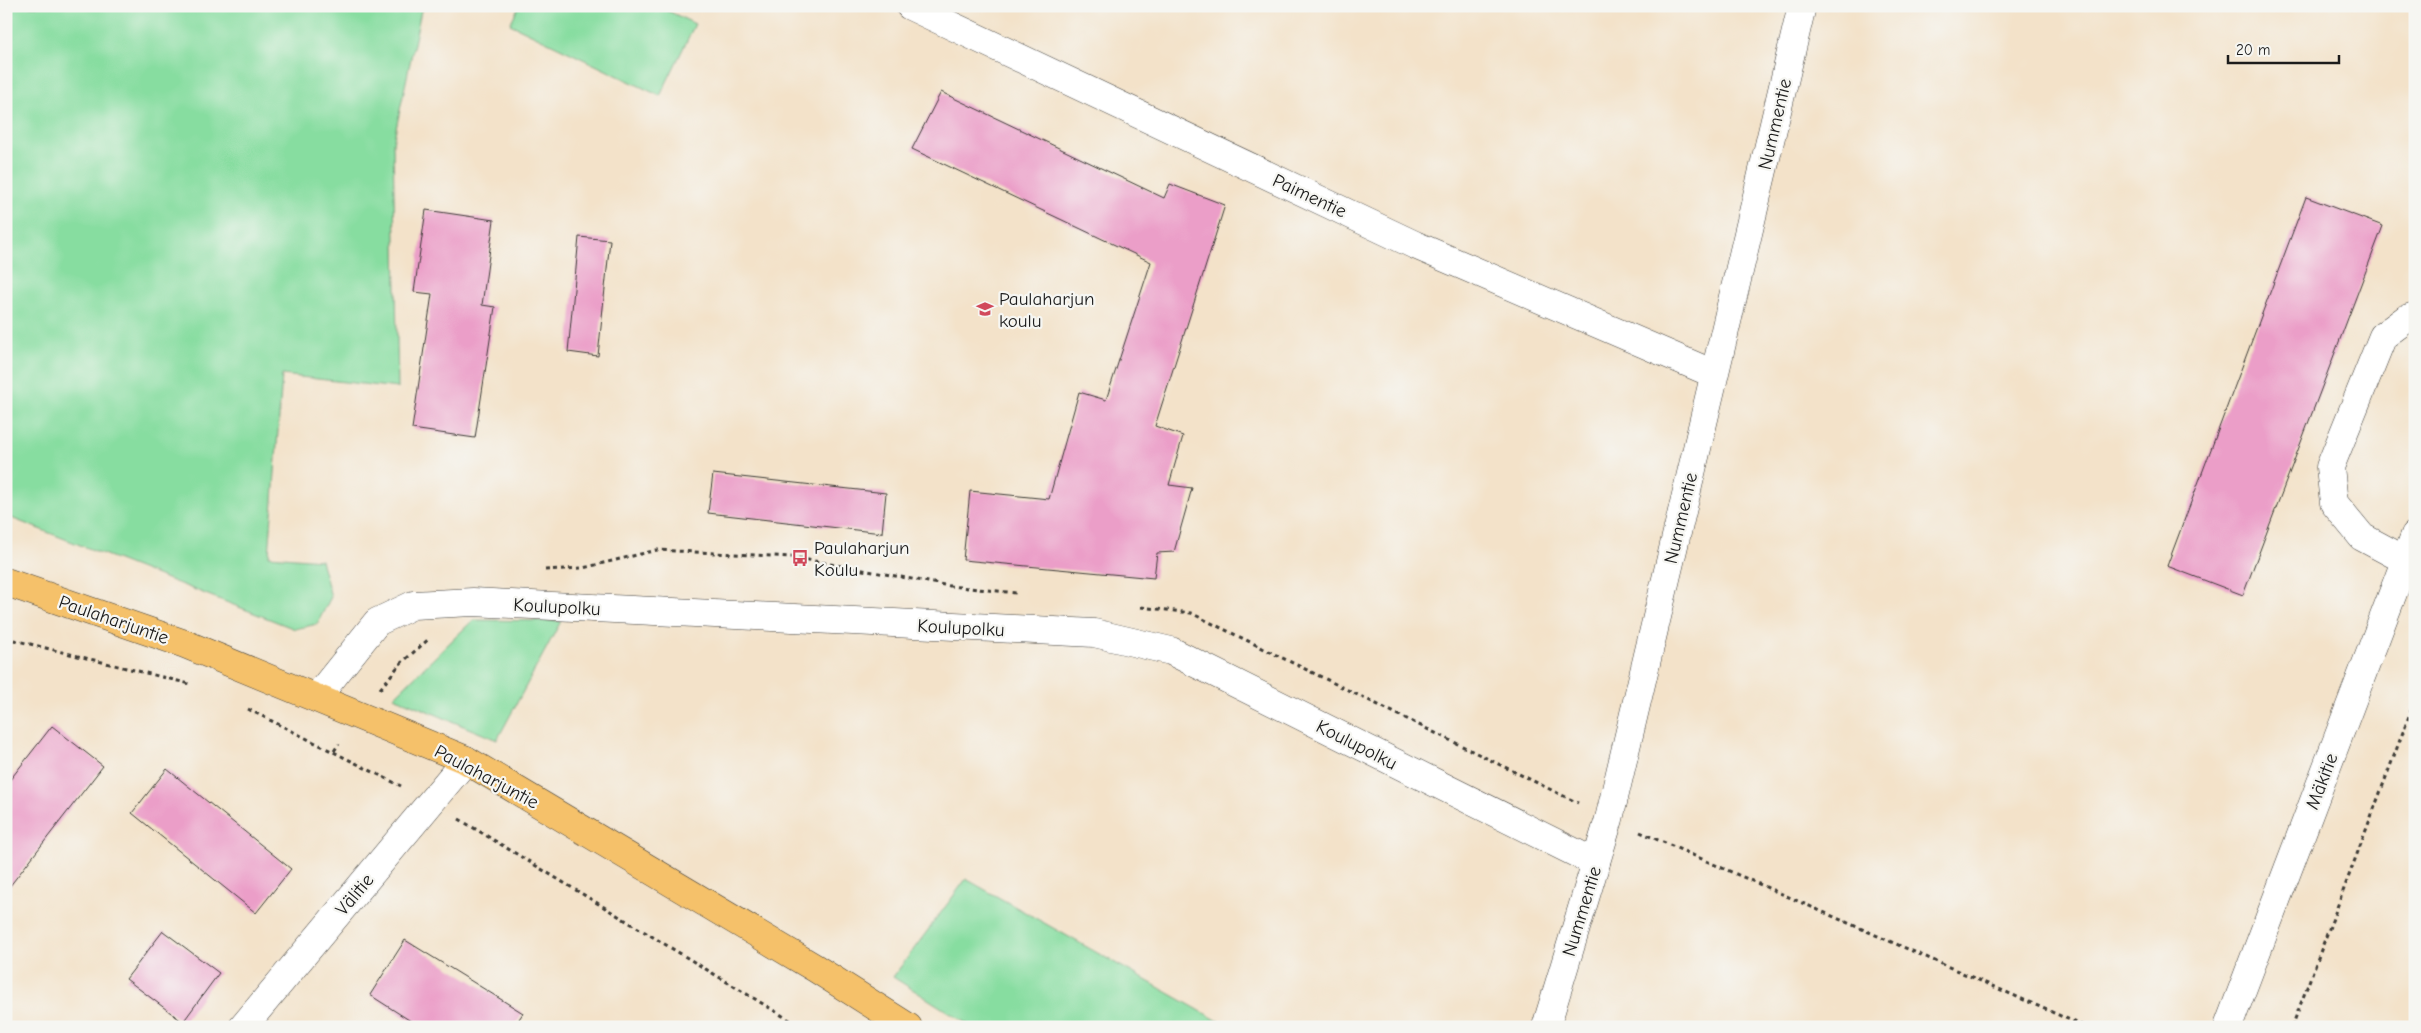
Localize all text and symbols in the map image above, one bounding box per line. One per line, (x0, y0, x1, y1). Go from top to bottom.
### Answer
scale bar (2228, 32, 2340, 64)
text: 20 m (2236, 41, 2270, 59)
street label: Nummentie (1754, 76, 1796, 172)
street label: Paimentie (1269, 169, 1350, 223)
place label: Paulaharjun koulu (999, 288, 1095, 332)
school or university icon: Paulaharjun koulu (975, 299, 995, 319)
street label: Nummentie (1660, 470, 1702, 566)
place label: Paulaharjun Koulu (814, 537, 910, 581)
bus stop icon: Paulaharjun Koulu (790, 548, 810, 568)
street label: Paulaharjuntie (56, 591, 172, 649)
street label: Koulupolku (513, 594, 601, 620)
street label: Koulupolku (917, 615, 1005, 641)
street label: Koulupolku (1313, 715, 1401, 775)
street label: Paulaharjuntie (431, 740, 542, 814)
street label: Mäkitie (2301, 750, 2343, 813)
street label: Nummentie (1558, 864, 1606, 959)
street label: Välitie (331, 869, 378, 920)

